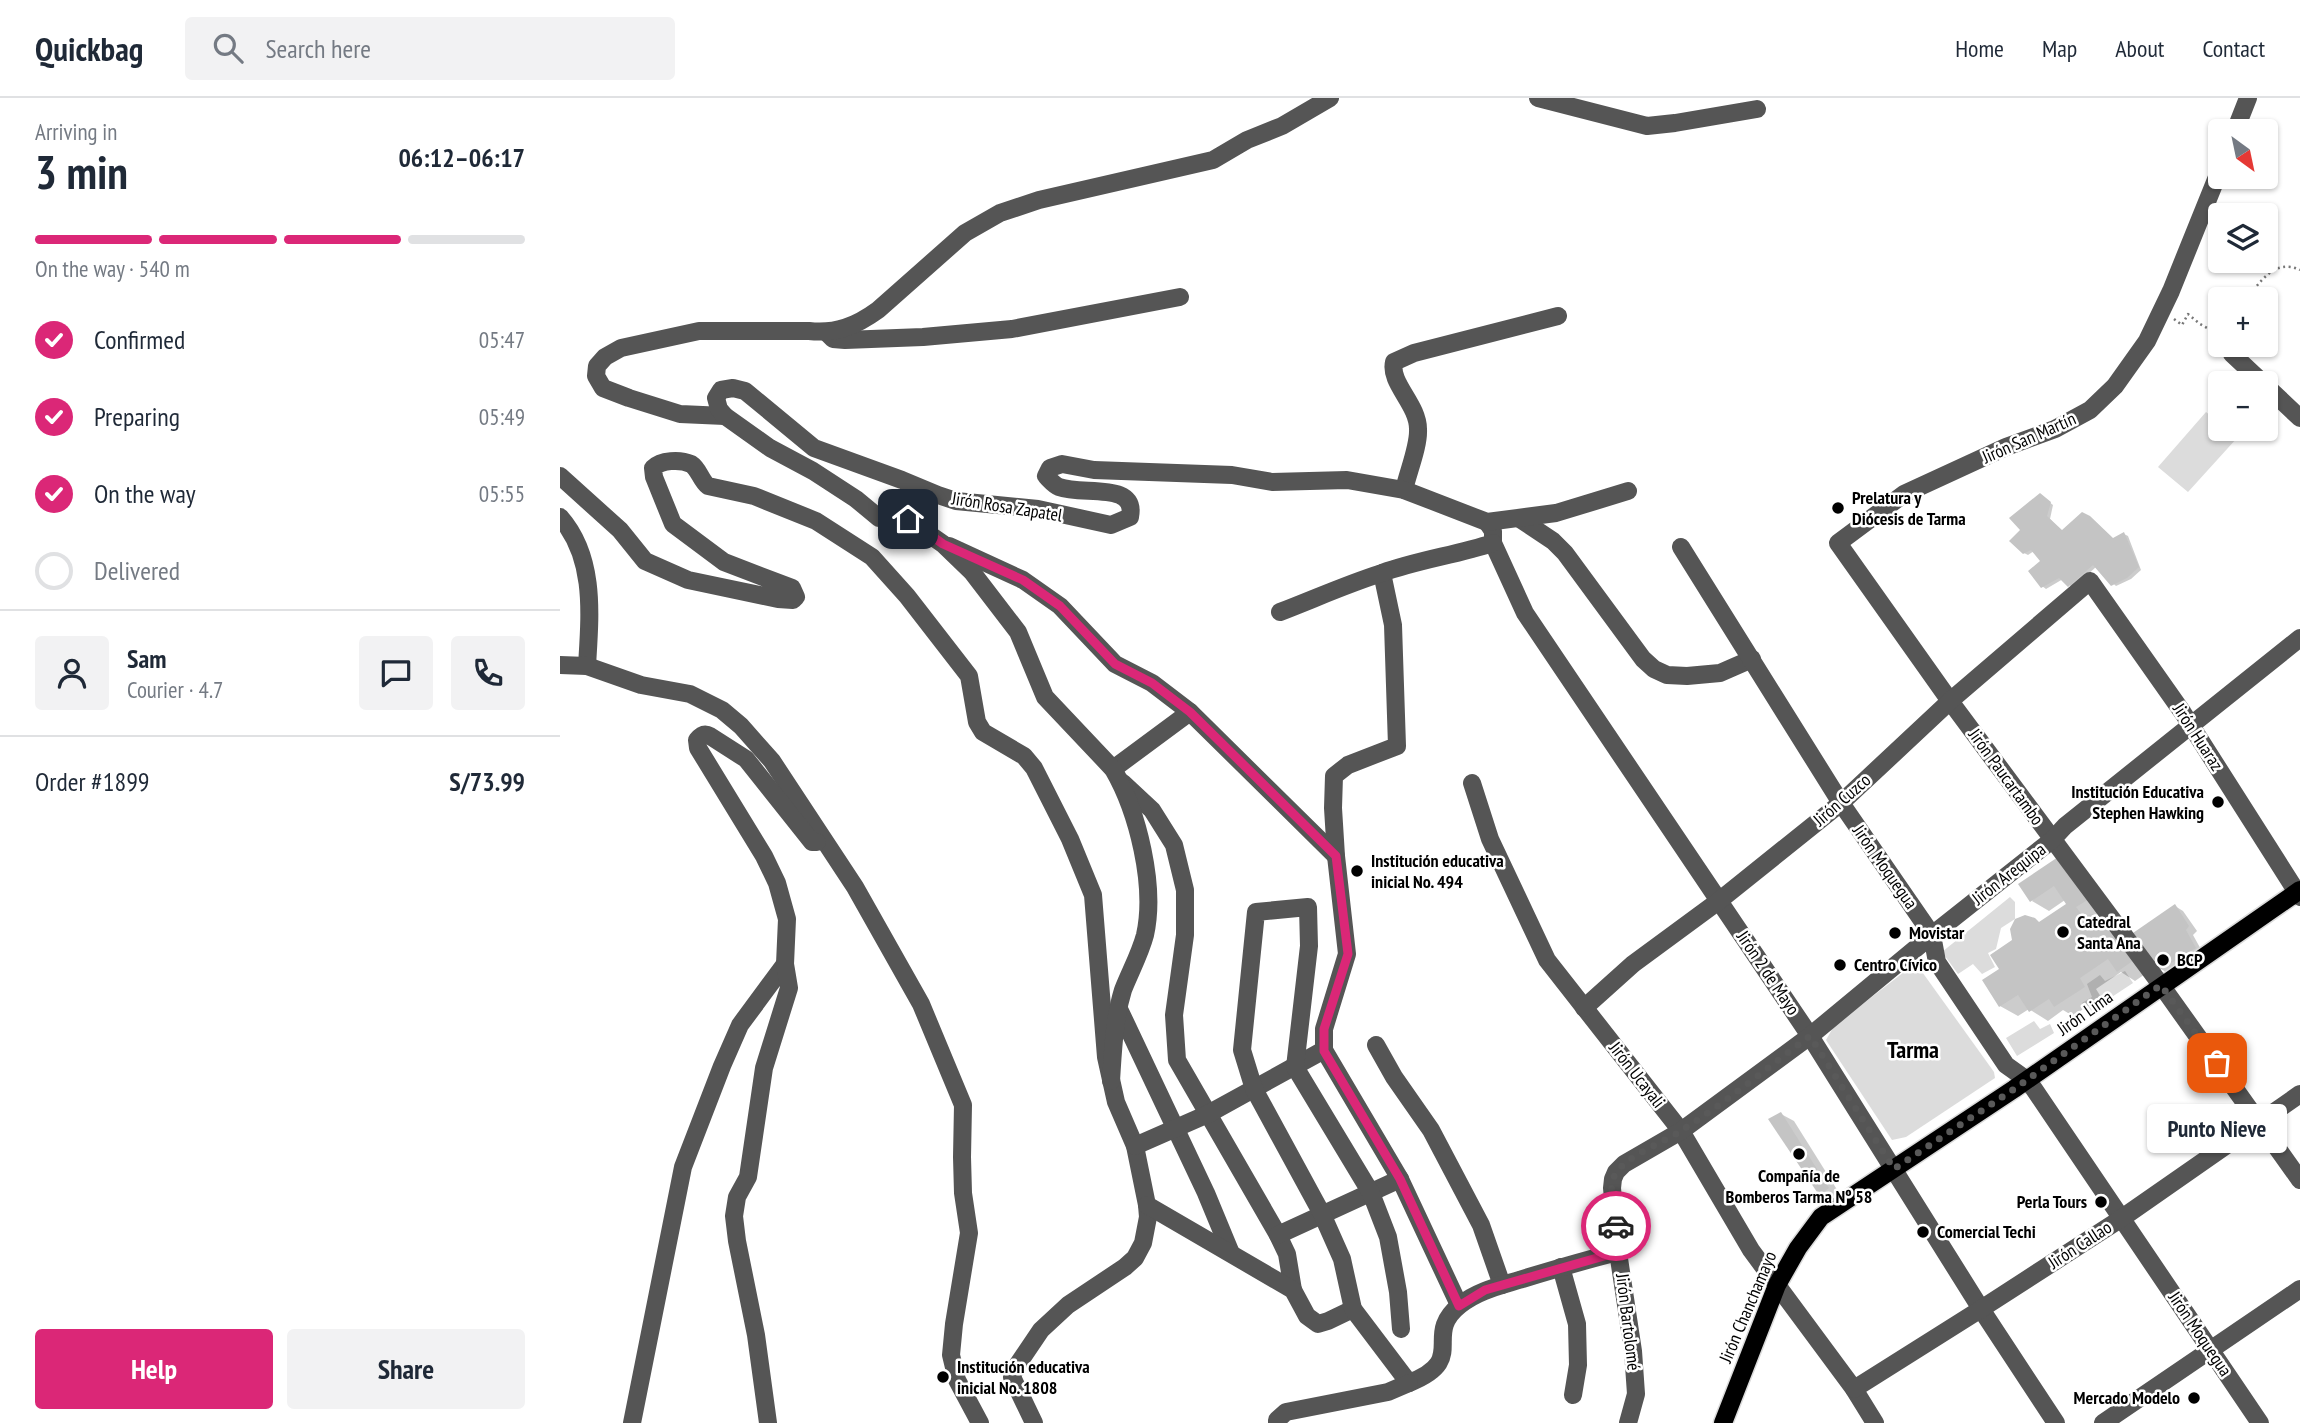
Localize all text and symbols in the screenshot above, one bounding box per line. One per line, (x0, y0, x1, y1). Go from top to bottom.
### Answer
search box (185, 17, 675, 80)
text: Quickbag (35, 27, 143, 70)
icon: search (209, 29, 247, 67)
text: Search here (265, 32, 371, 65)
text: Home (1955, 33, 2004, 64)
text: Map (2042, 33, 2077, 64)
text: About (2115, 33, 2164, 64)
text: Contact (2202, 33, 2265, 64)
text: Arriving in (35, 117, 117, 146)
north arrow (2208, 119, 2278, 189)
map controls (2208, 119, 2278, 441)
text: 06:12–06:17 (398, 141, 525, 174)
text: 3 min (35, 142, 128, 202)
button: layers (2208, 203, 2278, 273)
text: On the way · 540 m (35, 254, 190, 283)
button: + (2208, 287, 2278, 357)
icon: check (35, 321, 73, 359)
text: Confirmed (94, 323, 185, 356)
text: 05:47 (479, 325, 525, 354)
button: − (2208, 371, 2278, 441)
icon: check (35, 398, 73, 436)
text: Preparing (94, 400, 180, 433)
text: 05:49 (479, 402, 525, 431)
street label: Jirón San Martín (1977, 407, 2079, 469)
icon: check (35, 475, 73, 513)
text: On the way (94, 477, 196, 510)
text: 05:55 (479, 479, 525, 508)
street label: Jirón Rosa Zapatel (949, 486, 1065, 527)
place label: Prelatura y Diócesis de Tarma (1852, 486, 1966, 530)
pin (878, 489, 938, 549)
icon: home (889, 500, 927, 538)
marker: Prelatura y Diócesis de Tarma (1830, 500, 1846, 516)
text: Delivered (94, 554, 180, 587)
button: person (35, 636, 109, 710)
button: chat (359, 636, 433, 710)
button: phone (451, 636, 525, 710)
text: Sam (127, 642, 166, 675)
text: Courier · 4.7 (127, 675, 223, 704)
street label: Jirón Huaraz (2168, 698, 2229, 775)
street label: Jirón Paucartambo (1963, 723, 2049, 830)
text: Order #1899 (35, 765, 150, 798)
text: S/73.99 (449, 765, 525, 798)
street label: Jirón Cuzco (1807, 768, 1875, 831)
place label: Institución Educativa Stephen Hawking (2071, 780, 2204, 824)
marker: Institución Educativa Stephen Hawking (2210, 794, 2226, 810)
street label: Jirón Moquegua (1847, 819, 1923, 913)
street label: Jirón Arequipa (1966, 838, 2050, 910)
place label: Institución educativa inicial No. 494 (1371, 849, 1504, 893)
marker: Institución educativa inicial No. 494 (1349, 863, 1365, 879)
place label: Catedral Santa Ana (2077, 910, 2141, 954)
place label: Movistar (1909, 921, 1965, 944)
marker: Catedral Santa Ana (2055, 924, 2071, 940)
street label: Jirón 2 de Mayo (1731, 925, 1805, 1019)
marker: Movistar (1887, 925, 1903, 941)
place label: BCP (2177, 948, 2203, 971)
marker: BCP (2155, 952, 2171, 968)
place label: Centro Cívico (1854, 953, 1937, 976)
marker: Centro Cívico (1832, 957, 1848, 973)
street label: Jirón Lima (2052, 985, 2117, 1041)
pin (2187, 1033, 2247, 1093)
district label: Tarma (1887, 1034, 1939, 1065)
street label: Jirón Ucayali (1604, 1036, 1670, 1112)
icon: bag (2198, 1044, 2236, 1082)
callout: Punto Nieve (2147, 1105, 2287, 1154)
text: Punto Nieve (2168, 1114, 2266, 1143)
marker: Compañía de Bomberos Tarma Nº 58 (1791, 1146, 1807, 1162)
place label: Compañía de Bomberos Tarma Nº 58 (1726, 1164, 1872, 1208)
place label: Perla Tours (2017, 1190, 2087, 1213)
courier (1581, 1191, 1651, 1261)
marker: Perla Tours (2093, 1194, 2109, 1210)
icon: car (1597, 1207, 1635, 1245)
street label: Jirón Callao (2043, 1215, 2116, 1274)
place label: Comercial Techi (1937, 1220, 2036, 1243)
marker: Comercial Techi (1915, 1224, 1931, 1240)
street label: Jirón Chanchamayo (1713, 1247, 1781, 1367)
street label: Jirón Bartolomé (1611, 1271, 1646, 1372)
street label: Jirón Moquegua (2163, 1286, 2237, 1381)
button: Help (35, 1329, 273, 1409)
button: Share (287, 1329, 525, 1409)
place label: Institución educativa inicial No. 1808 (957, 1355, 1090, 1399)
marker: Institución educativa inicial No. 1808 (935, 1369, 951, 1385)
place label: Mercado Modelo (2074, 1386, 2180, 1409)
marker: Mercado Modelo (2186, 1390, 2202, 1406)

